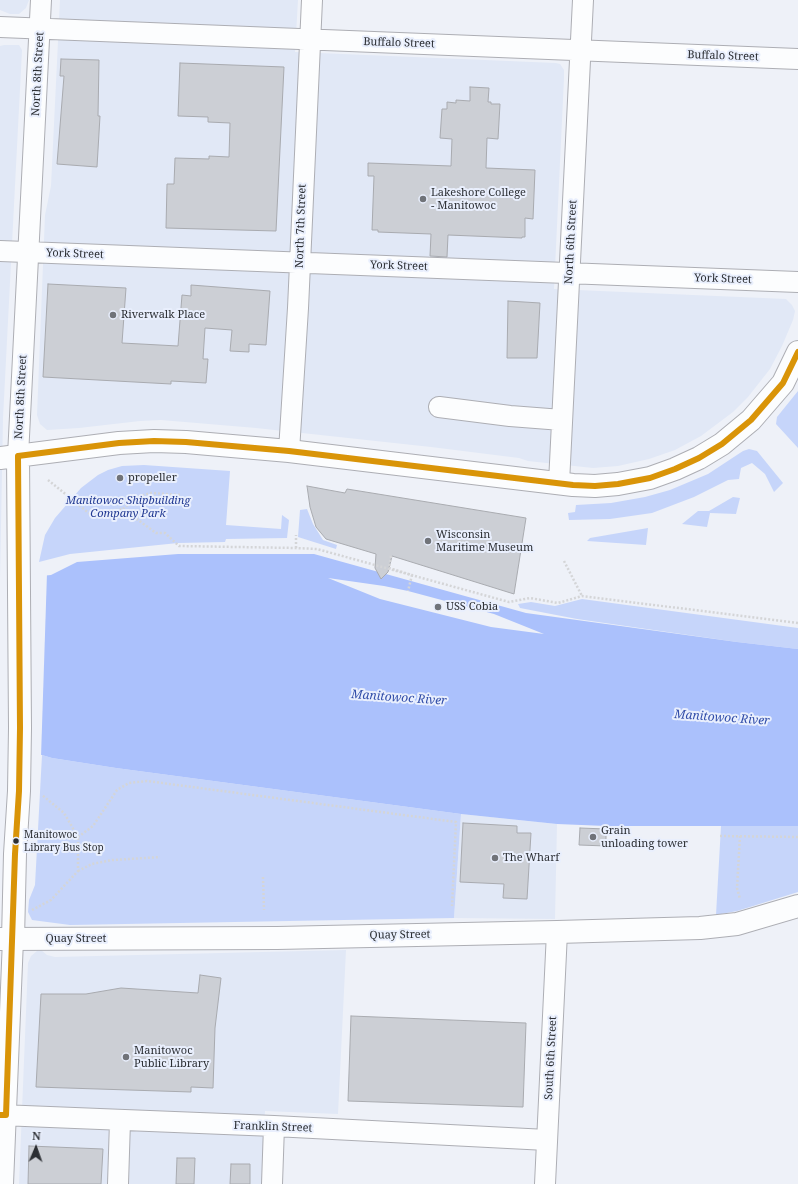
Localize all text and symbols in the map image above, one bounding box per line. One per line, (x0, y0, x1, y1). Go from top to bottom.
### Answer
street label: North 8th Street (29, 32, 47, 116)
street label: Buffalo Street (363, 35, 435, 51)
street label: Buffalo Street (687, 48, 759, 64)
street label: North 7th Street (293, 184, 309, 268)
place label: Lakeshore College - Manitowoc (431, 186, 526, 212)
marker: Lakeshore College - Manitowoc (418, 194, 428, 204)
street label: North 6th Street (562, 200, 580, 284)
street label: York Street (46, 246, 104, 262)
street label: York Street (370, 258, 428, 274)
street label: York Street (694, 271, 752, 287)
place label: Riverwalk Place (121, 308, 205, 322)
marker: Riverwalk Place (108, 310, 118, 320)
street label: North 8th Street (12, 355, 30, 439)
place label: propeller (128, 471, 177, 485)
marker: propeller (115, 473, 125, 483)
park label: Manitowoc Shipbuilding Company Park (66, 494, 190, 520)
place label: Wisconsin Maritime Museum (436, 528, 533, 554)
marker: Wisconsin Maritime Museum (423, 536, 433, 546)
place label: USS Cobia (446, 600, 498, 614)
marker: USS Cobia (433, 602, 443, 612)
water label: Manitowoc River (351, 687, 447, 709)
water label: Manitowoc River (674, 707, 770, 729)
place label: Grain unloading tower (601, 824, 688, 850)
place label: Manitowoc Library Bus Stop (24, 829, 104, 852)
marker: Grain unloading tower (588, 832, 598, 842)
marker: Manitowoc Library Bus Stop (11, 836, 21, 846)
place label: The Wharf (503, 851, 559, 865)
marker: The Wharf (490, 853, 500, 863)
street label: Quay Street (369, 928, 431, 942)
street label: Quay Street (46, 932, 106, 946)
street label: South 6th Street (542, 1016, 560, 1100)
place label: Manitowoc Public Library (134, 1044, 209, 1070)
marker: Manitowoc Public Library (121, 1052, 131, 1062)
street label: Franklin Street (233, 1119, 313, 1135)
north arrow (16, 1128, 56, 1168)
text: N (32, 1128, 41, 1143)

